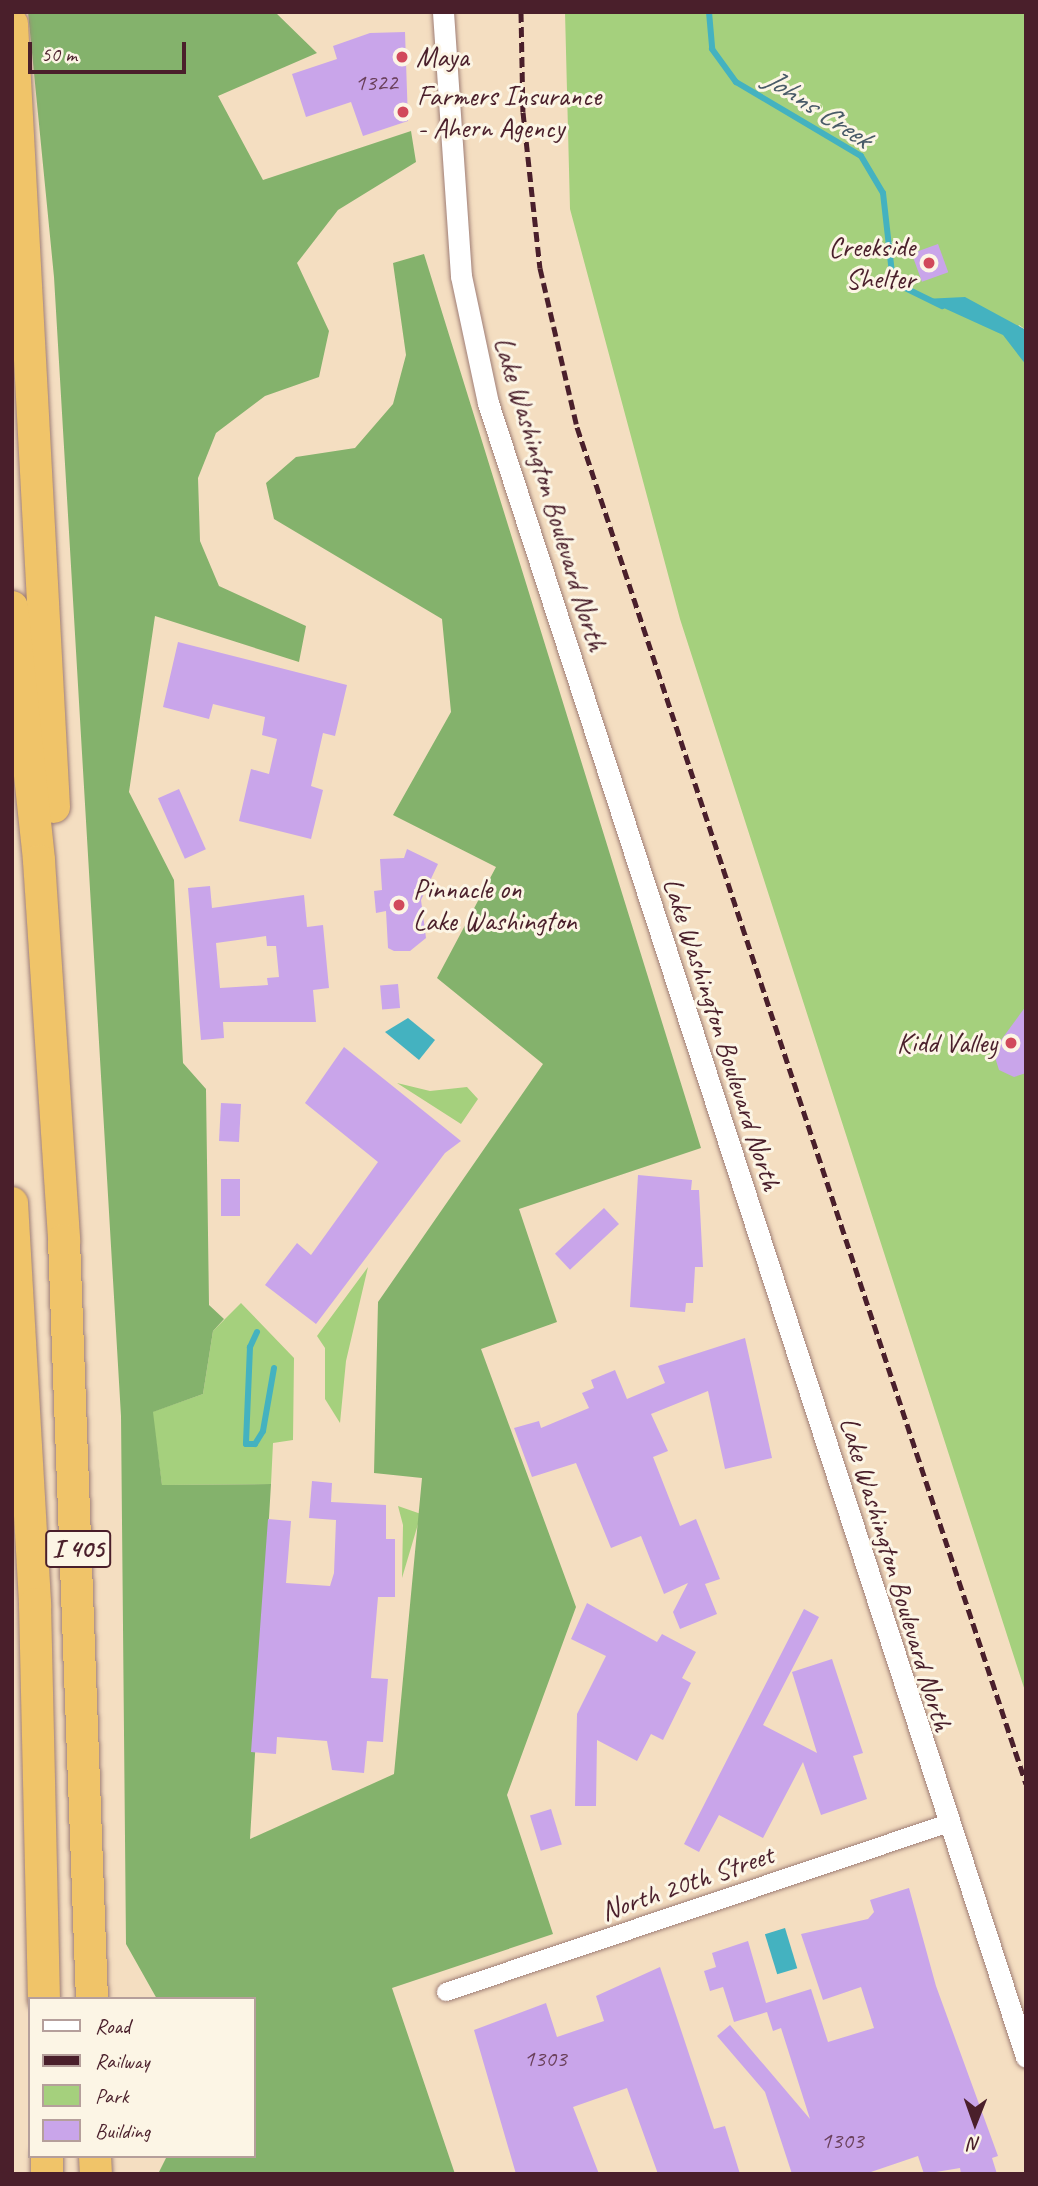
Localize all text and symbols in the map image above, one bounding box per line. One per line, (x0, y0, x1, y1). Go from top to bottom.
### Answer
scale bar (32, 28, 189, 72)
place label: Maya (416, 40, 469, 74)
text: 50 m (41, 41, 77, 67)
marker: Maya (394, 49, 410, 65)
water label: Johns Creek (758, 60, 878, 156)
house number: 1322 (354, 69, 398, 97)
place label: Farmers Insurance - Ahern Agency (417, 79, 600, 145)
marker: Farmers Insurance - Ahern Agency (395, 104, 411, 120)
place label: Creekside Shelter (828, 230, 915, 296)
marker: Creekside Shelter (921, 255, 937, 271)
street label: Lake Washington Boulevard North (486, 332, 614, 656)
place label: Pinnacle on Lake Washington (413, 872, 577, 938)
street label: Lake Washington Boulevard North (655, 873, 789, 1195)
marker: Pinnacle on Lake Washington (391, 897, 407, 913)
place label: Kidd Valley (896, 1026, 997, 1060)
marker: Kidd Valley (1003, 1035, 1019, 1051)
street label: Lake Washington Boulevard North (832, 1412, 960, 1736)
road number: I 405 (45, 1526, 111, 1572)
street label: North 20th Street (596, 1838, 778, 1928)
legend (28, 1997, 256, 2158)
text: Road (95, 2013, 130, 2039)
house number: 1303 (523, 2045, 567, 2073)
text: Railway (95, 2048, 149, 2074)
text: Park (95, 2083, 128, 2109)
north arrow (940, 2088, 1010, 2158)
text: Building (95, 2118, 150, 2144)
house number: 1303 (820, 2127, 864, 2155)
text: N (969, 2132, 981, 2156)

